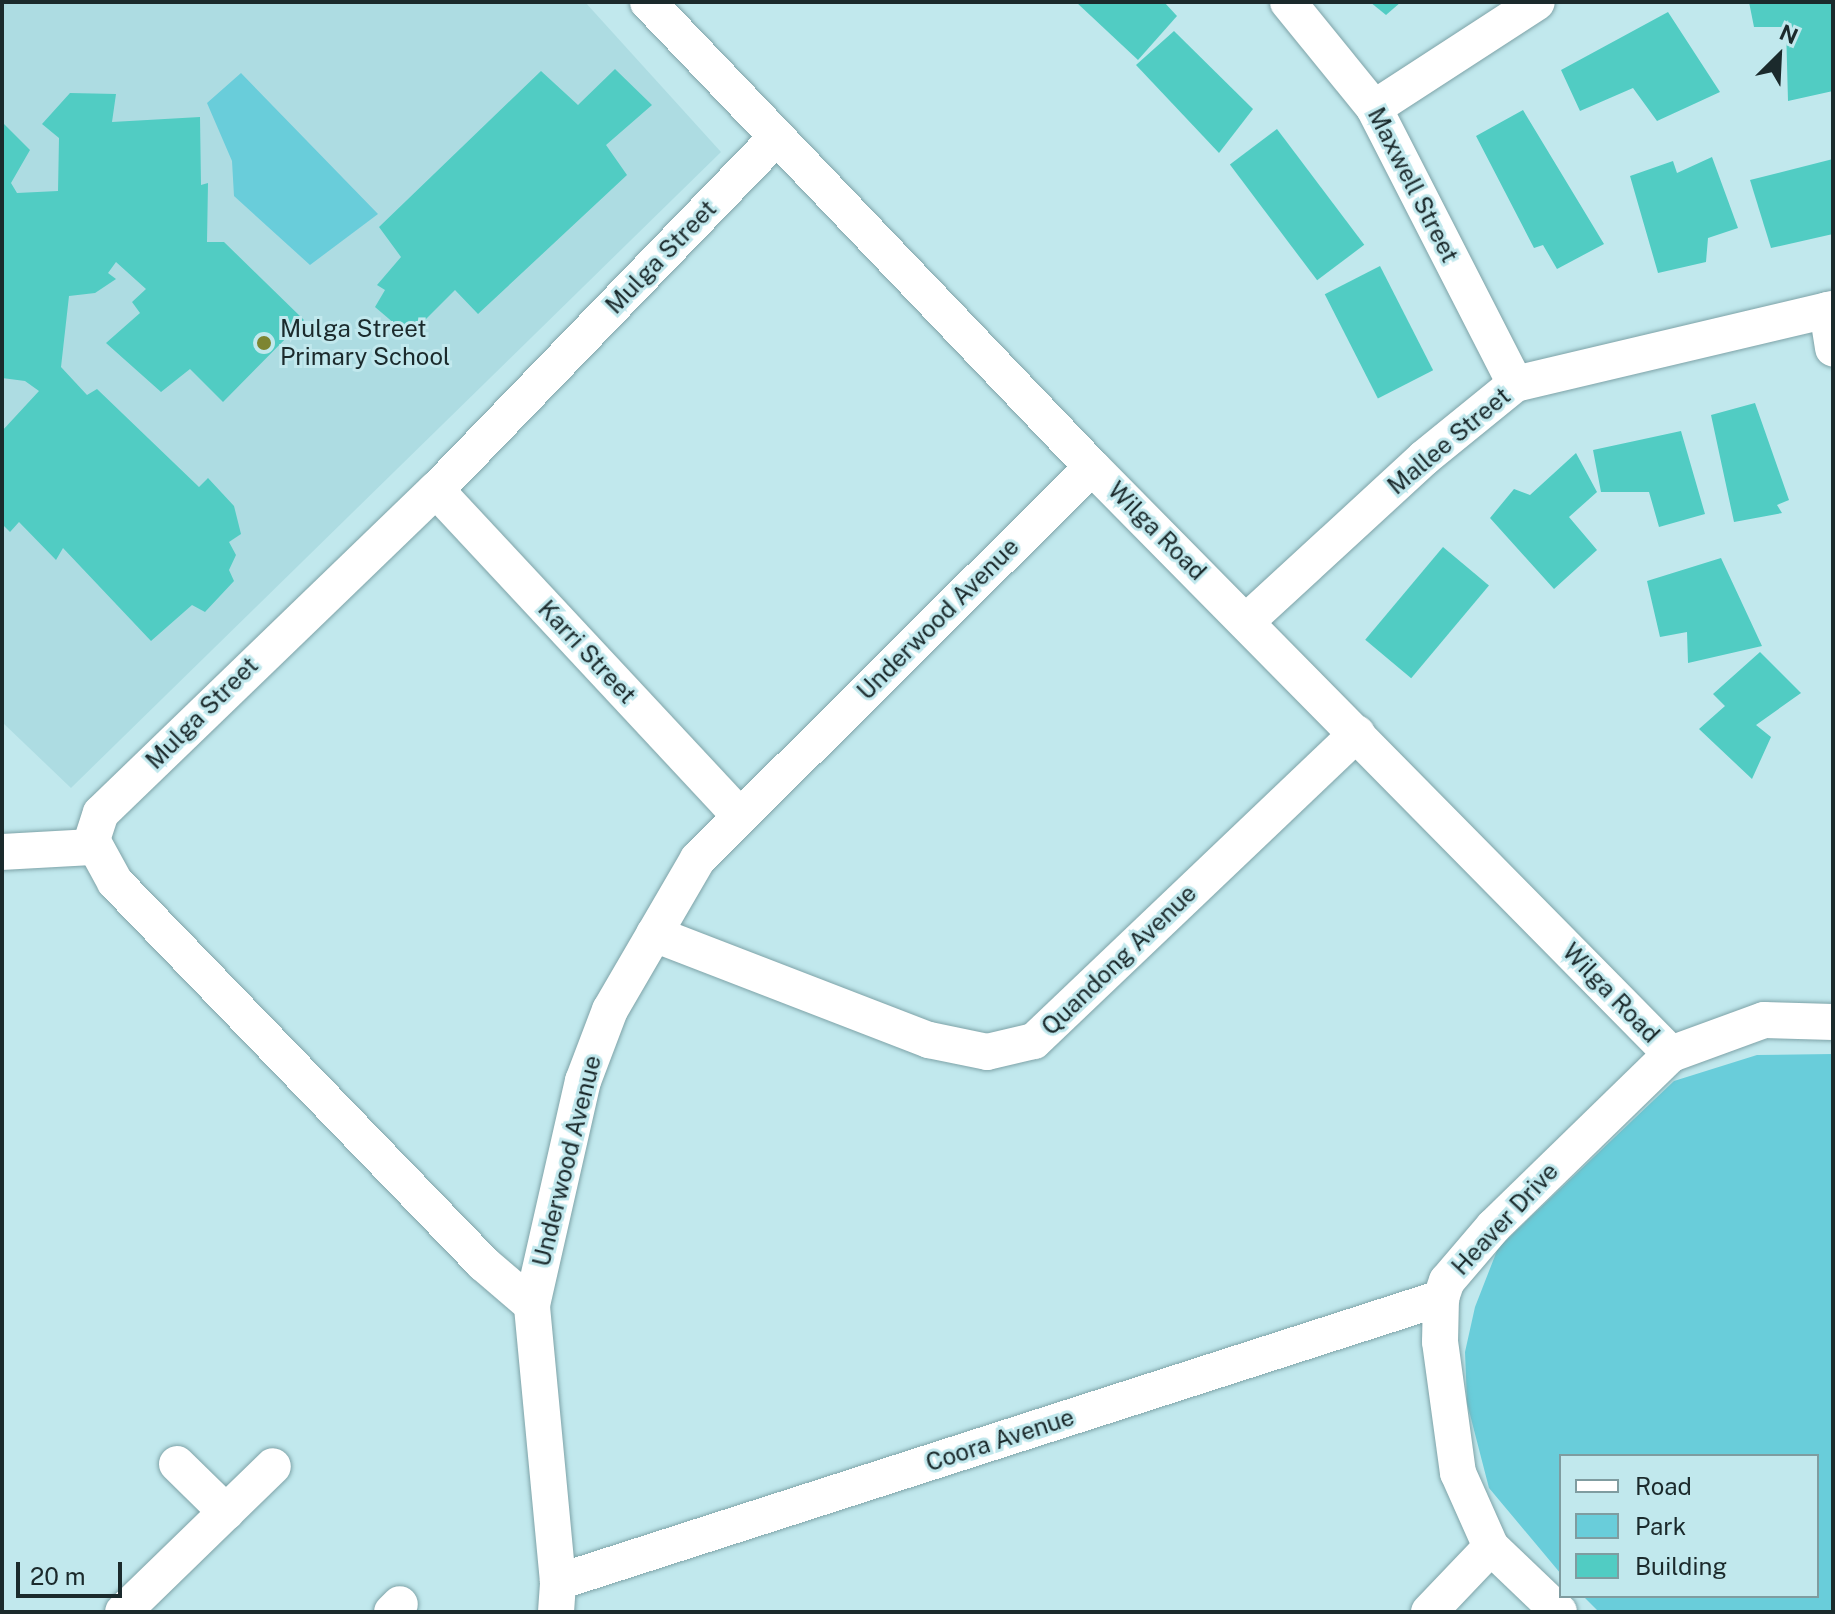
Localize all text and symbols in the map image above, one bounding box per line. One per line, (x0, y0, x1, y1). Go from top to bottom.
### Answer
north arrow (1739, 16, 1819, 96)
text: N (1776, 19, 1802, 49)
street label: Maxwell Street (1362, 103, 1464, 267)
street label: Mulga Street (600, 194, 722, 320)
place label: Mulga Street Primary School (280, 315, 450, 371)
marker: Mulga Street Primary School (255, 334, 273, 352)
street label: Mallee Street (1382, 381, 1516, 501)
street label: Wilga Road (1102, 476, 1212, 586)
street label: Underwood Avenue (851, 532, 1025, 706)
street label: Karri Street (532, 595, 642, 709)
street label: Mulga Street (140, 651, 264, 775)
street label: Quandong Avenue (1036, 879, 1202, 1041)
street label: Wilga Road (1557, 937, 1665, 1049)
street label: Underwood Avenue (527, 1052, 607, 1270)
street label: Heaver Drive (1446, 1157, 1564, 1281)
street label: Coora Avenue (922, 1402, 1078, 1478)
legend (1559, 1454, 1819, 1598)
text: Road (1635, 1472, 1692, 1500)
text: Park (1635, 1512, 1686, 1540)
scale bar (20, 1546, 126, 1596)
text: Building (1635, 1552, 1727, 1580)
text: 20 m (30, 1562, 86, 1590)

